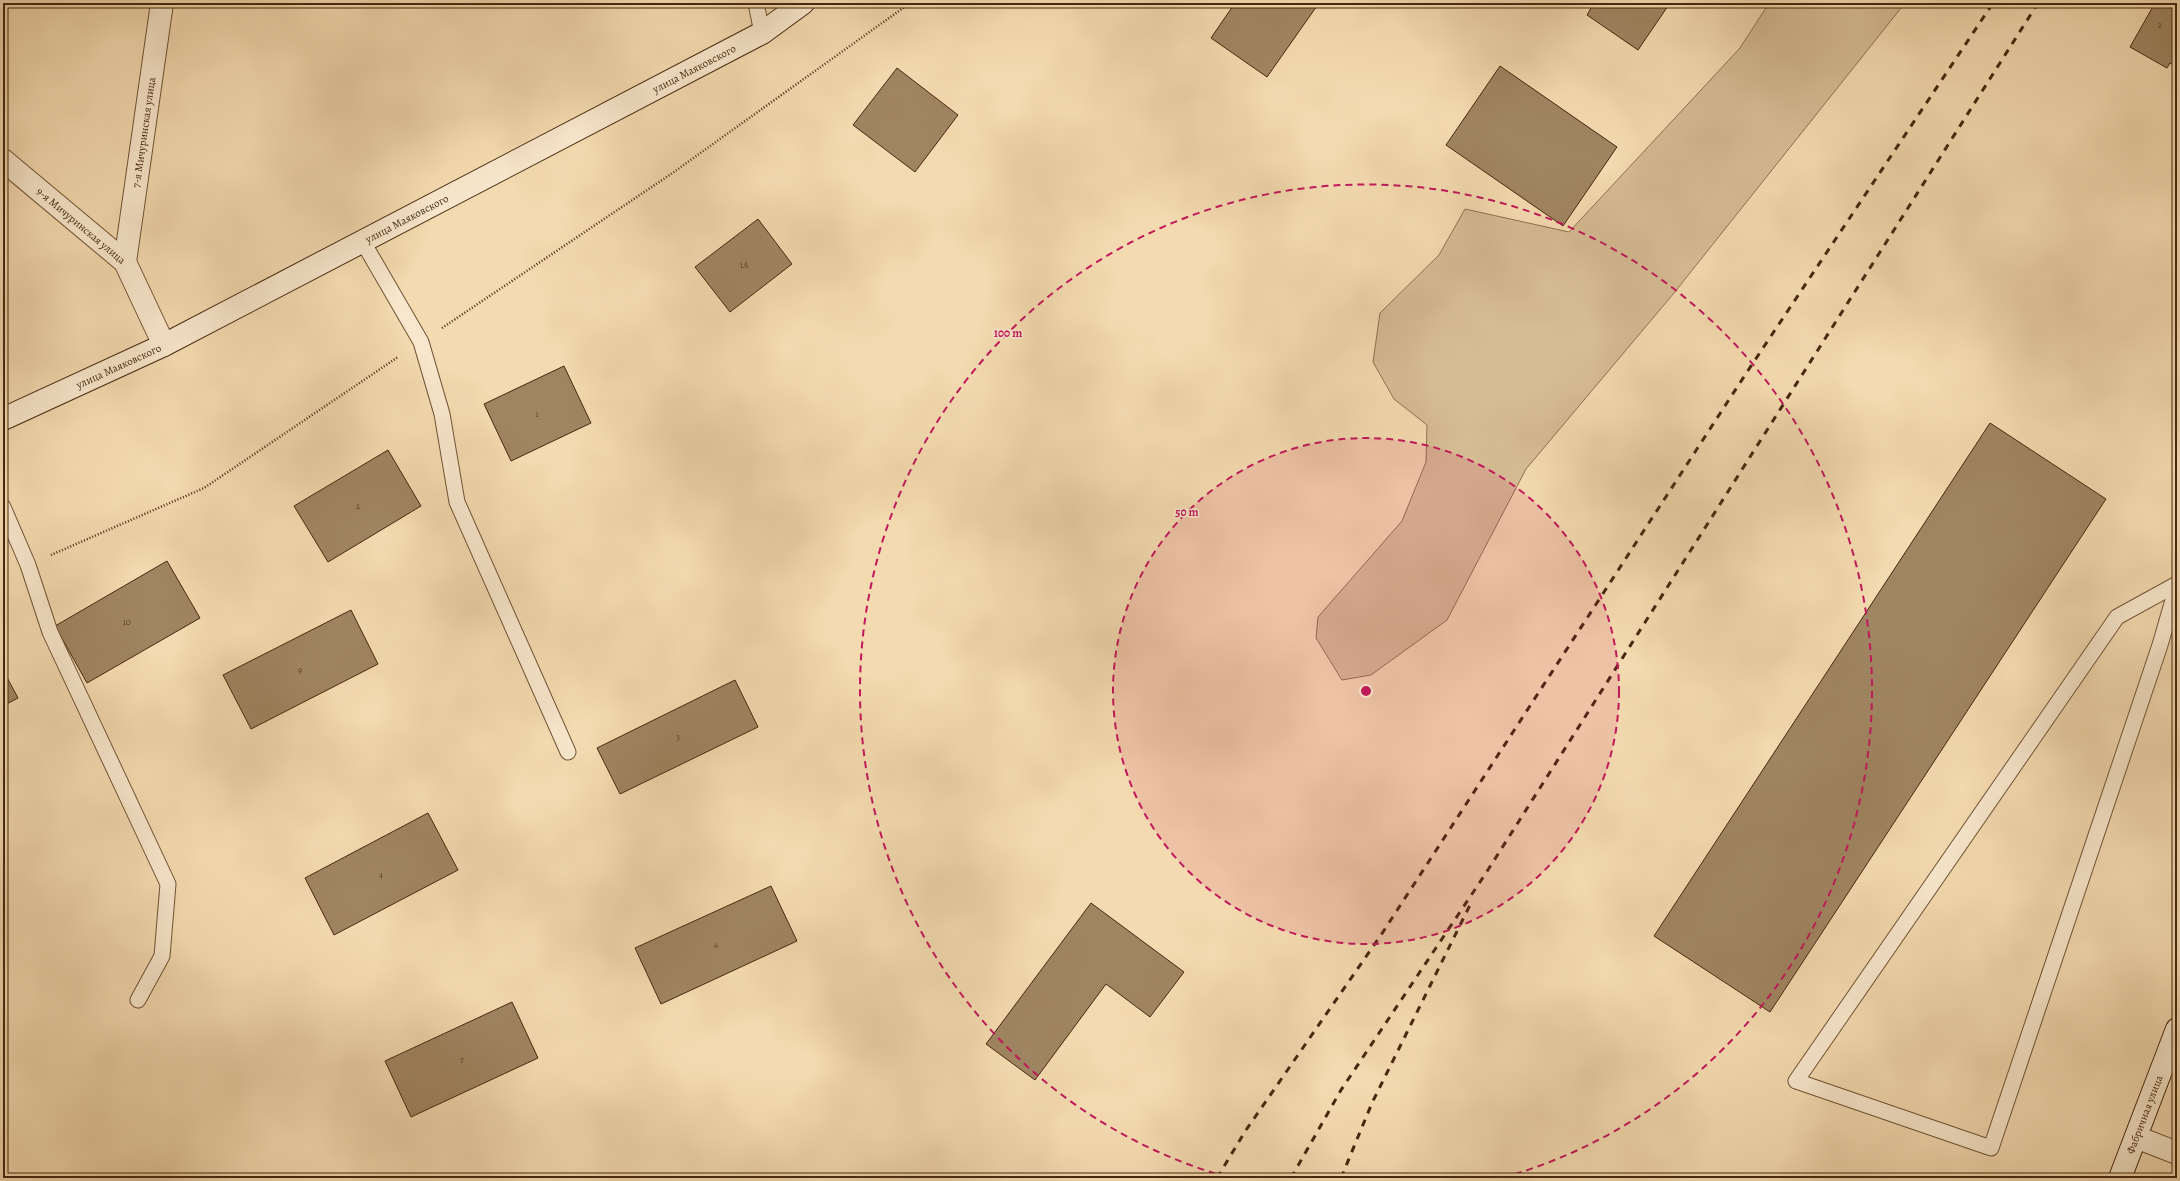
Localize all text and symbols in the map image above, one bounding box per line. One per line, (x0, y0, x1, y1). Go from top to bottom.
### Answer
house number: 2 (2158, 19, 2163, 31)
street label: улица Маяковского (649, 41, 739, 97)
street label: 7-я Мичуринская улица (129, 75, 159, 189)
street label: 9-я Мичуринская улица (33, 184, 129, 268)
street label: улица Маяковского (362, 191, 452, 247)
house number: 1А (740, 259, 749, 271)
text: 100 m (994, 325, 1022, 341)
street label: улица Маяковского (73, 340, 164, 393)
house number: 1 (535, 408, 539, 420)
house number: 2 (356, 500, 361, 512)
text: 50 m (1175, 504, 1199, 520)
house number: 10 (123, 616, 131, 628)
house number: 9 (298, 664, 302, 676)
centre of rings (1359, 684, 1373, 698)
house number: 3 (676, 731, 680, 743)
house number: 4 (379, 868, 383, 880)
house number: 6 (714, 939, 718, 951)
house number: 7 (460, 1053, 464, 1065)
street label: Фабричная улица (2123, 1072, 2167, 1156)

